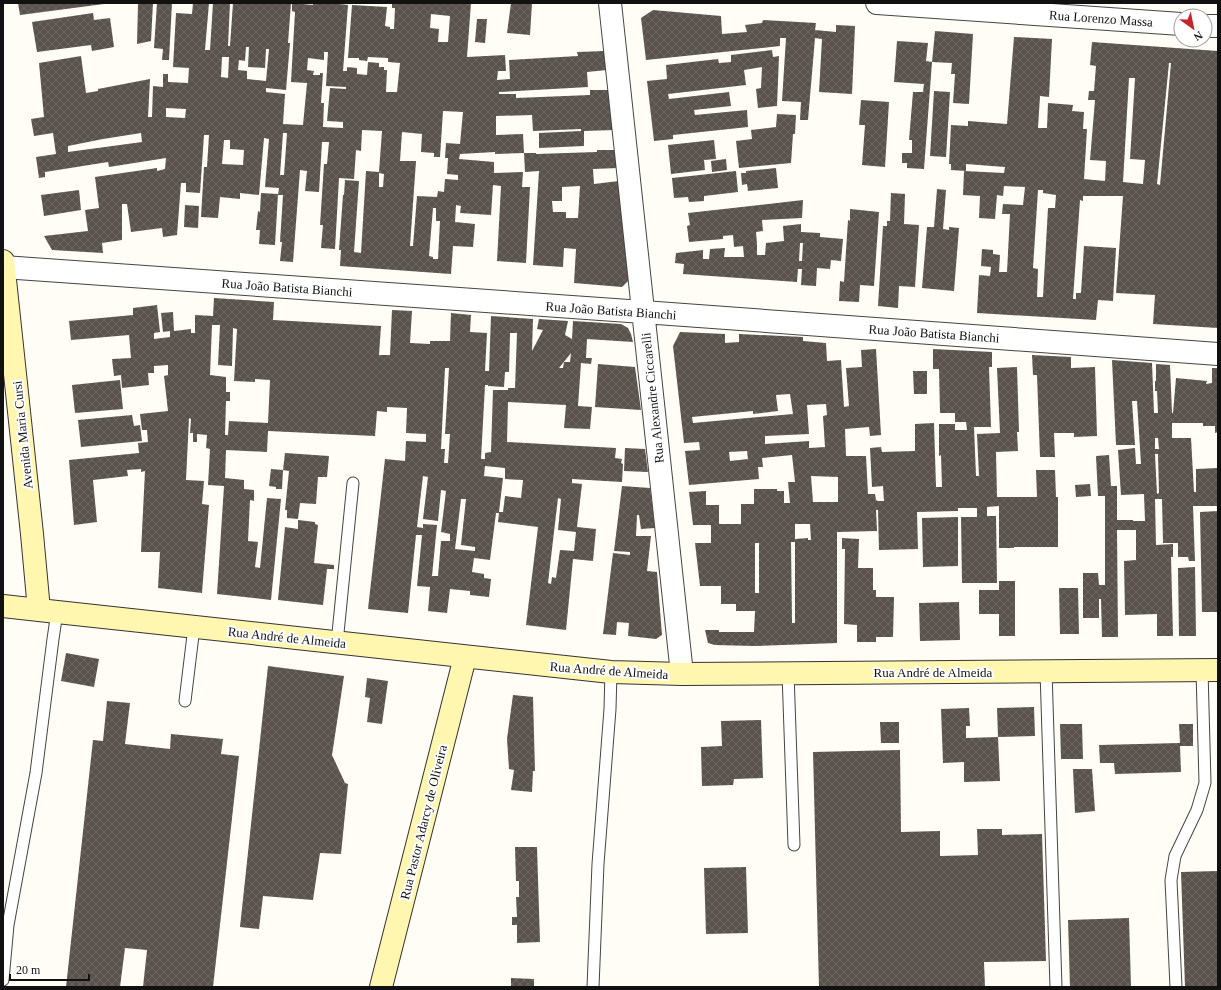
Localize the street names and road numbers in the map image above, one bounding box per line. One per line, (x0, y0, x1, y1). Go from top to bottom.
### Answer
street label: Rua Lorenzo Massa (1049, 7, 1154, 30)
street label: Rua João Batista Bianchi (221, 275, 353, 300)
street label: Rua João Batista Bianchi (545, 298, 677, 323)
street label: Rua João Batista Bianchi (868, 321, 1000, 346)
street label: Rua Alexandre Ciccarelli (638, 331, 667, 464)
street label: Avenida Maria Cursi (9, 380, 36, 490)
street label: Rua André de Almeida (227, 624, 347, 651)
street label: Rua André de Almeida (549, 659, 669, 682)
street label: Rua André de Almeida (874, 665, 993, 680)
street label: Rua Pastor Adarcy de Oliveira (397, 743, 450, 901)

